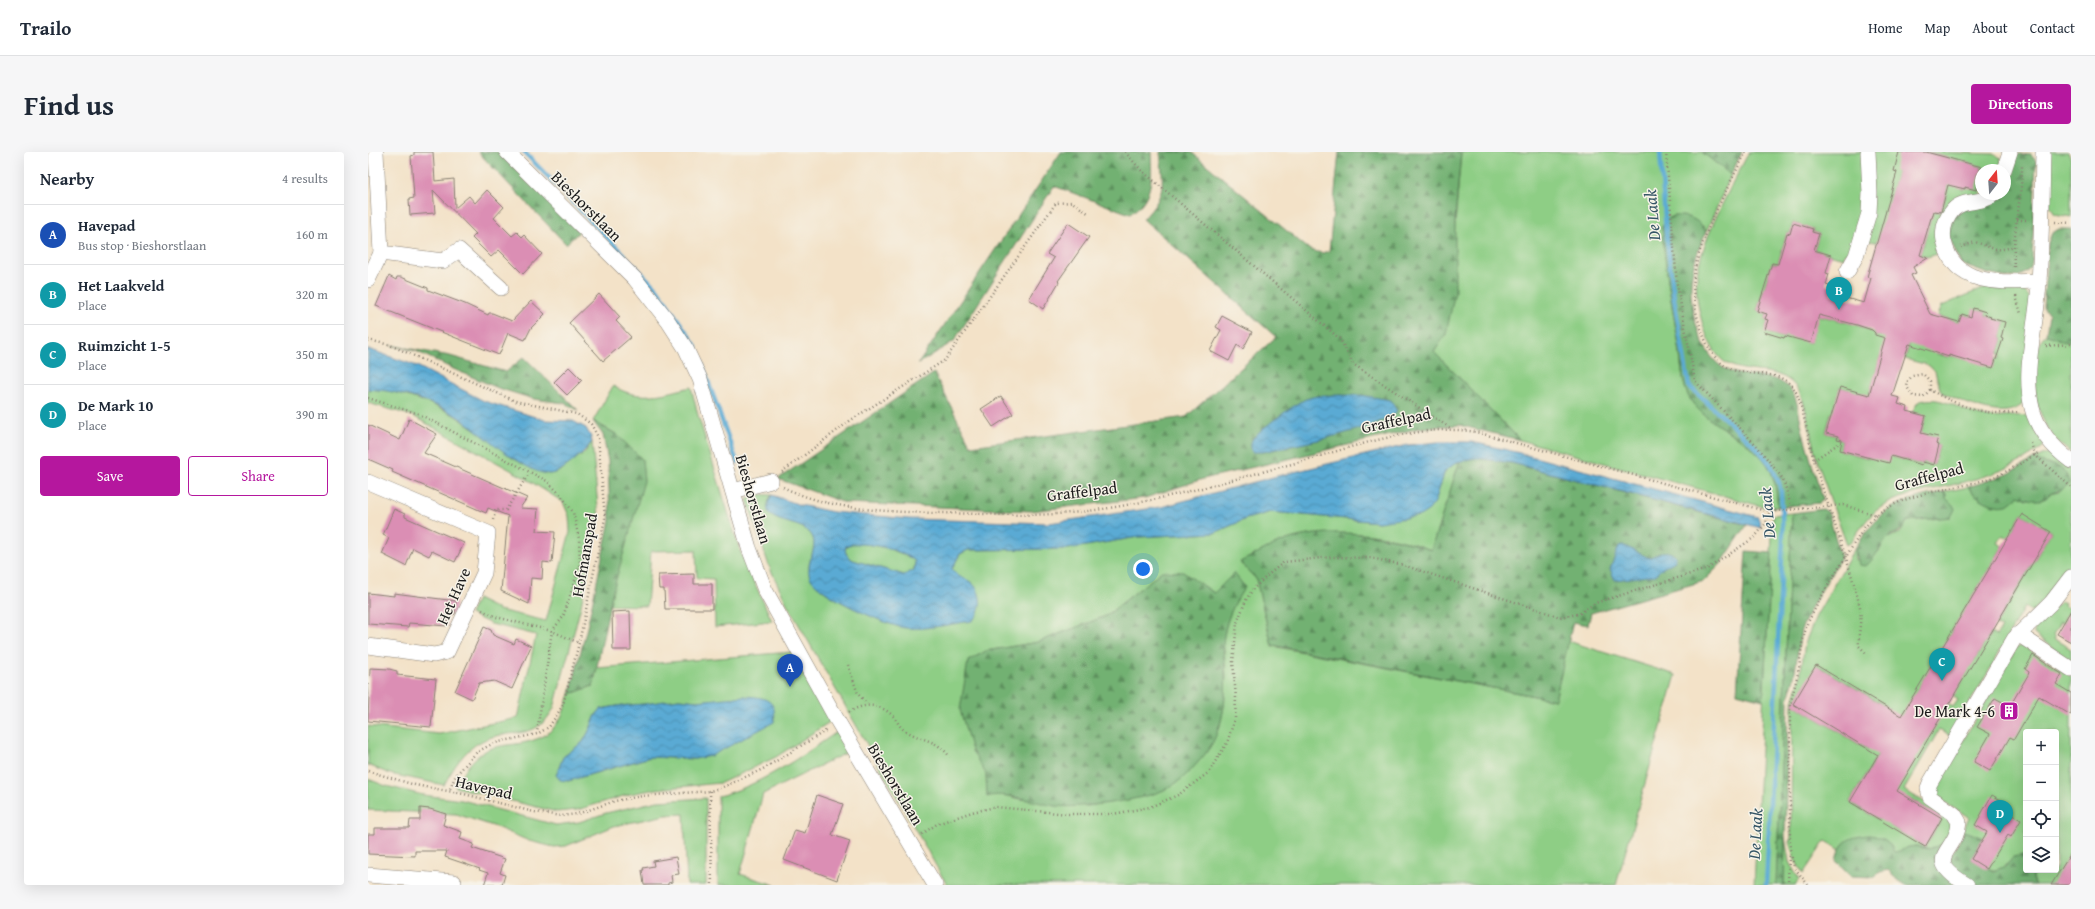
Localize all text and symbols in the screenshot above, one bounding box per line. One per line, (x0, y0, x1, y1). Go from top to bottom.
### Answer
text: Trailo (20, 14, 71, 42)
text: Home (1868, 18, 1903, 38)
text: Map (1925, 18, 1950, 38)
text: About (1972, 18, 2008, 38)
text: Contact (2030, 18, 2075, 38)
text: Find us (24, 84, 114, 125)
button: Directions (1971, 84, 2071, 124)
north arrow (1975, 164, 2011, 200)
street label: Bieshorstlaan (546, 165, 628, 247)
text: Nearby (40, 166, 94, 191)
text: 4 results (282, 169, 328, 188)
water label: De Laak (1637, 188, 1666, 243)
text: Havepad (78, 215, 135, 236)
text: A (49, 225, 57, 244)
text: 160 m (296, 225, 328, 244)
text: Bus stop · Bieshorstlaan (78, 236, 206, 255)
text: Het Laakveld (78, 275, 164, 296)
pin: B (1826, 277, 1852, 310)
text: B (49, 285, 57, 304)
text: 320 m (296, 285, 328, 304)
text: Place (78, 296, 107, 315)
text: Ruimzicht 1-5 (78, 335, 171, 356)
text: C (49, 345, 57, 364)
text: 350 m (296, 345, 328, 364)
text: Place (78, 356, 107, 375)
text: De Mark 10 (78, 395, 153, 416)
street label: Graffelpad (1359, 401, 1433, 439)
text: D (49, 405, 57, 424)
text: 390 m (296, 405, 328, 424)
text: Place (78, 416, 107, 435)
street label: Bieshorstlaan (730, 452, 778, 546)
street label: Graffelpad (1892, 455, 1967, 497)
button: Save (40, 456, 180, 496)
button: Share (188, 456, 328, 496)
street label: Graffelpad (1046, 475, 1119, 507)
water label: De Laak (1752, 486, 1781, 541)
street label: Hofmanspad (565, 511, 603, 599)
your location (1133, 559, 1153, 579)
street label: Het Have (430, 564, 476, 628)
pin: C (1929, 648, 1955, 681)
pin: A (777, 654, 803, 687)
place label: De Mark 4-6 (1914, 699, 1995, 723)
building icon: De Mark 4-6 (1998, 700, 2020, 722)
map controls (2023, 729, 2059, 873)
button: + (2023, 729, 2059, 765)
street label: Bieshorstlaan (862, 738, 930, 830)
button: − (2023, 765, 2059, 801)
street label: Havepad (453, 769, 515, 805)
pin: D (1987, 800, 2013, 833)
button: locate (2023, 801, 2059, 837)
water label: De Laak (1741, 808, 1768, 861)
button: layers (2023, 837, 2059, 873)

